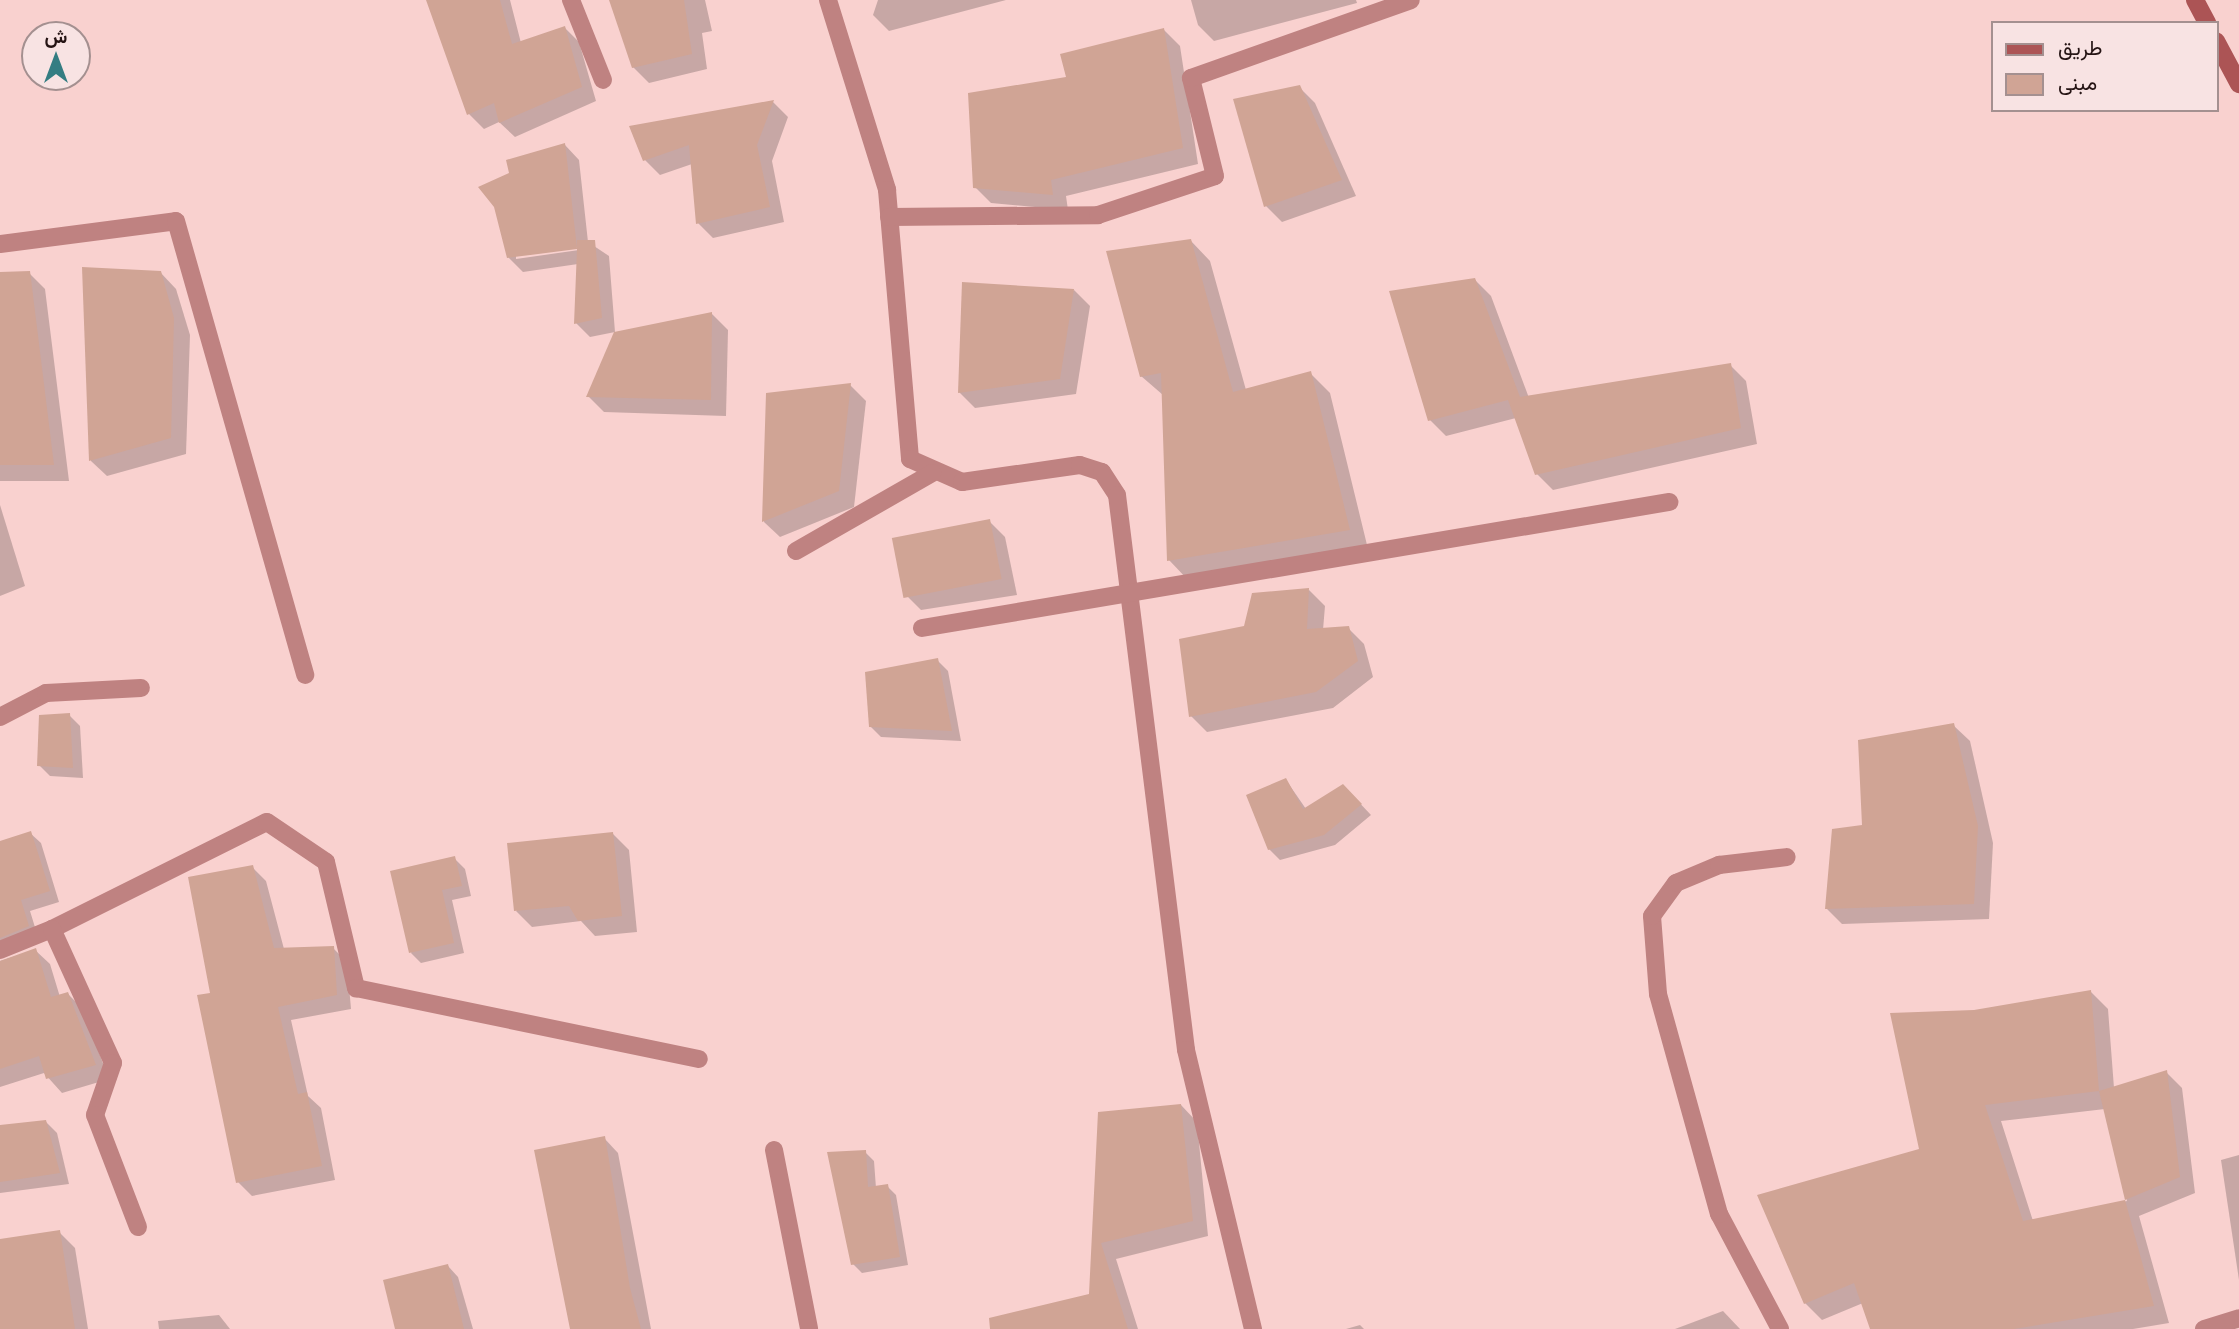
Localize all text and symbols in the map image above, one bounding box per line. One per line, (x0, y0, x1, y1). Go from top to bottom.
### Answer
north arrow (21, 21, 91, 91)
legend (1990, 21, 2218, 112)
text: ش (45, 25, 67, 48)
text: طريق (2058, 36, 2103, 60)
text: مبنى (2058, 71, 2097, 95)

